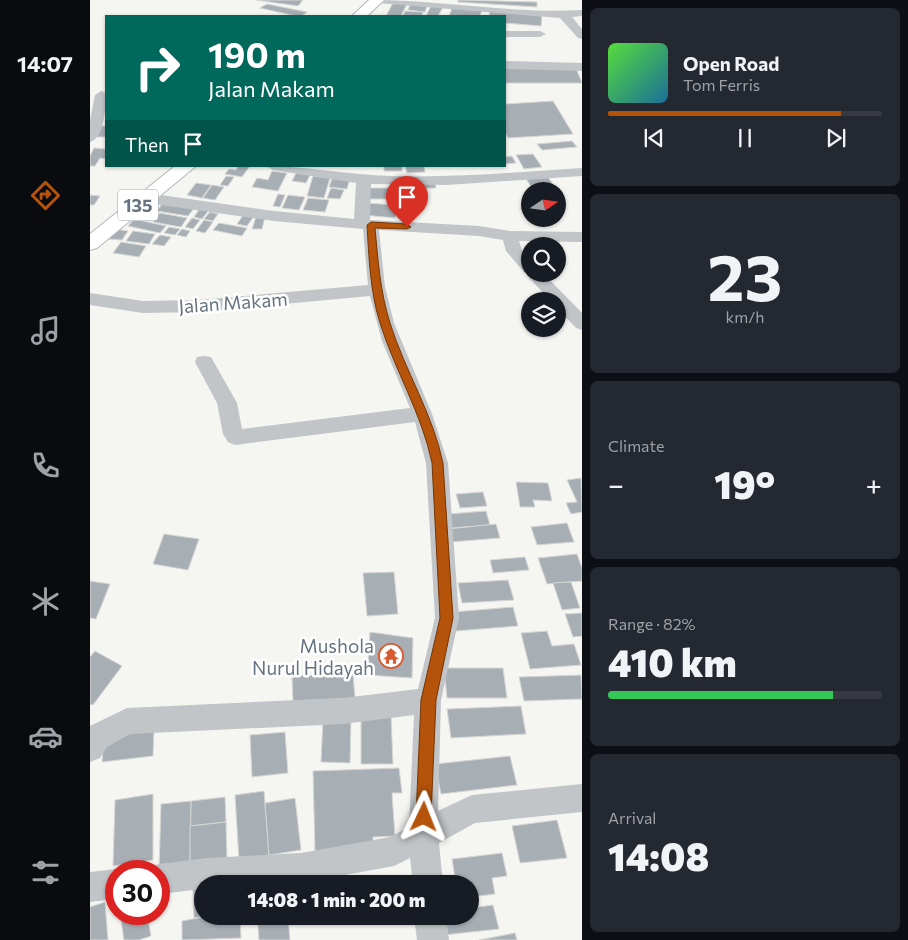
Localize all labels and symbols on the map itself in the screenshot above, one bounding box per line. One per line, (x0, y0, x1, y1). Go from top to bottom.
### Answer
pin (386, 176, 428, 227)
north arrow (521, 182, 566, 228)
road number: 135 (118, 190, 158, 220)
street label: Jalan Makam (178, 287, 288, 317)
place label: Mushola Nurul Hidayah (252, 634, 374, 679)
temple icon: Mushola Nurul Hidayah (378, 643, 404, 669)
position arrow (397, 790, 449, 842)
speed limit sign: 30 (105, 860, 170, 925)

